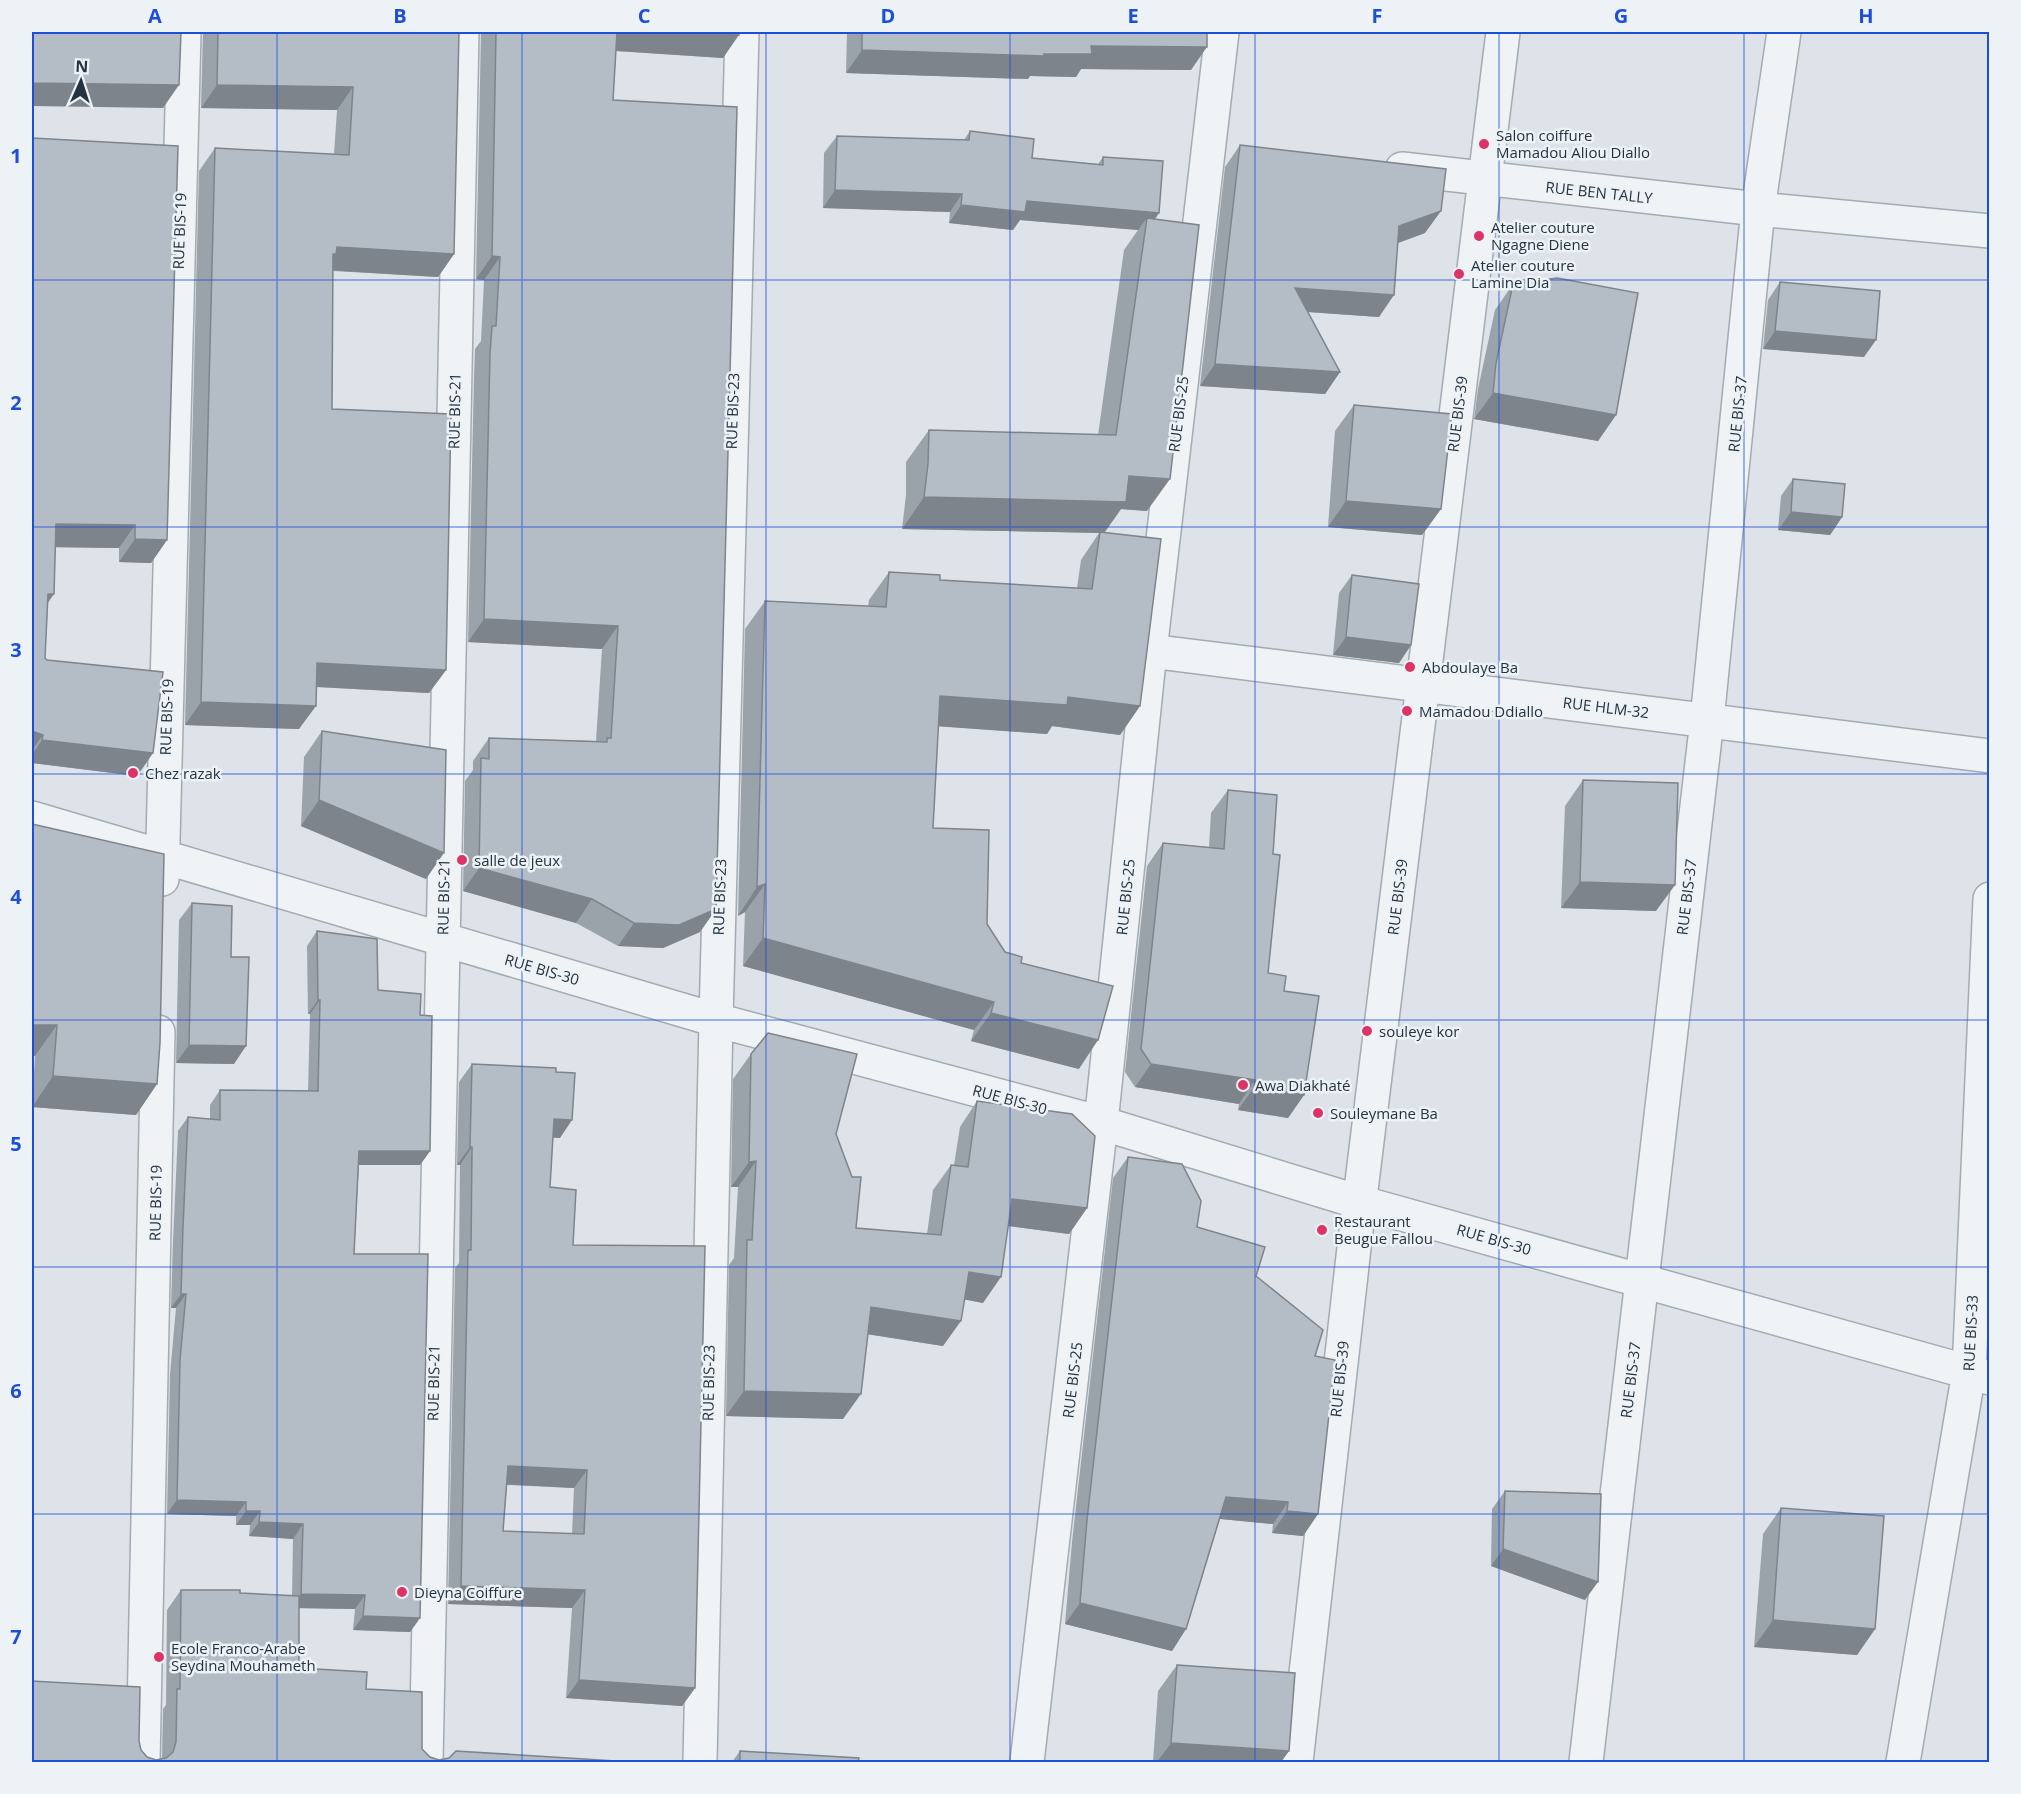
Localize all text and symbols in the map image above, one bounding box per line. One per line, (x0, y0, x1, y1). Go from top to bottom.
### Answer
text: A (148, 2, 162, 29)
text: B (393, 2, 407, 29)
text: C (638, 2, 651, 29)
text: D (881, 2, 895, 29)
text: E (1127, 2, 1139, 29)
text: F (1372, 2, 1382, 29)
text: G (1614, 2, 1628, 29)
text: H (1858, 2, 1874, 29)
north arrow (51, 51, 111, 111)
text: N (75, 55, 89, 77)
place label: Salon coiffure Mamadou Aliou Diallo (1496, 125, 1650, 162)
marker: Salon coiffure Mamadou Aliou Diallo (1477, 137, 1491, 151)
text: 1 (10, 142, 22, 169)
street label: RUE BEN TALLY (1545, 176, 1654, 208)
street label: RUE BIS-19 (168, 192, 190, 270)
place label: Atelier couture Ngagne Diene (1491, 217, 1595, 254)
marker: Atelier couture Ngagne Diene (1472, 229, 1486, 243)
place label: Atelier couture Lamine Dia (1471, 255, 1575, 292)
marker: Atelier couture Lamine Dia (1452, 267, 1466, 281)
street label: RUE BIS-23 (721, 372, 743, 450)
street label: RUE BIS-21 (443, 373, 465, 449)
street label: RUE BIS-25 (1163, 375, 1193, 453)
street label: RUE BIS-39 (1442, 375, 1472, 453)
street label: RUE BIS-37 (1723, 375, 1751, 453)
text: 2 (10, 389, 22, 416)
text: 3 (10, 636, 22, 663)
place label: Abdoulaye Ba (1422, 657, 1518, 677)
marker: Abdoulaye Ba (1403, 660, 1417, 674)
street label: RUE BIS-19 (155, 678, 177, 756)
street label: RUE HLM-32 (1562, 692, 1650, 722)
place label: Mamadou Ddiallo (1419, 701, 1543, 721)
marker: Mamadou Ddiallo (1400, 704, 1414, 718)
place label: Chez razak (145, 763, 221, 783)
marker: Chez razak (126, 766, 140, 780)
place label: salle de jeux (474, 850, 560, 870)
marker: salle de jeux (455, 853, 469, 867)
street label: RUE BIS-23 (708, 858, 730, 936)
street label: RUE BIS-25 (1111, 858, 1139, 936)
street label: RUE BIS-39 (1382, 858, 1412, 936)
street label: RUE BIS-37 (1671, 858, 1701, 936)
street label: RUE BIS-21 (432, 859, 454, 935)
text: 4 (10, 883, 22, 910)
street label: RUE BIS-30 (502, 949, 582, 989)
place label: souleye kor (1379, 1021, 1459, 1041)
marker: souleye kor (1360, 1024, 1374, 1038)
place label: Awa Diakhaté (1255, 1075, 1351, 1095)
marker: Awa Diakhaté (1236, 1078, 1250, 1092)
street label: RUE BIS-30 (970, 1079, 1050, 1119)
place label: Souleymane Ba (1330, 1103, 1438, 1123)
marker: Souleymane Ba (1311, 1106, 1325, 1120)
text: 5 (10, 1130, 22, 1157)
street label: RUE BIS-19 (144, 1165, 166, 1241)
place label: Restaurant Beugue Fallou (1334, 1211, 1433, 1248)
street label: RUE BIS-30 (1454, 1219, 1534, 1259)
marker: Restaurant Beugue Fallou (1315, 1223, 1329, 1237)
street label: RUE BIS-33 (1958, 1294, 1982, 1372)
street label: RUE BIS-39 (1325, 1340, 1353, 1418)
street label: RUE BIS-25 (1057, 1341, 1087, 1419)
street label: RUE BIS-37 (1615, 1341, 1645, 1419)
street label: RUE BIS-21 (422, 1345, 444, 1421)
street label: RUE BIS-23 (697, 1345, 719, 1421)
text: 6 (10, 1377, 22, 1404)
place label: Dieyna Coiffure (414, 1582, 522, 1602)
marker: Dieyna Coiffure (395, 1585, 409, 1599)
text: 7 (10, 1623, 22, 1650)
place label: Ecole Franco-Arabe Seydina Mouhameth (171, 1638, 316, 1675)
marker: Ecole Franco-Arabe Seydina Mouhameth (152, 1650, 166, 1664)

